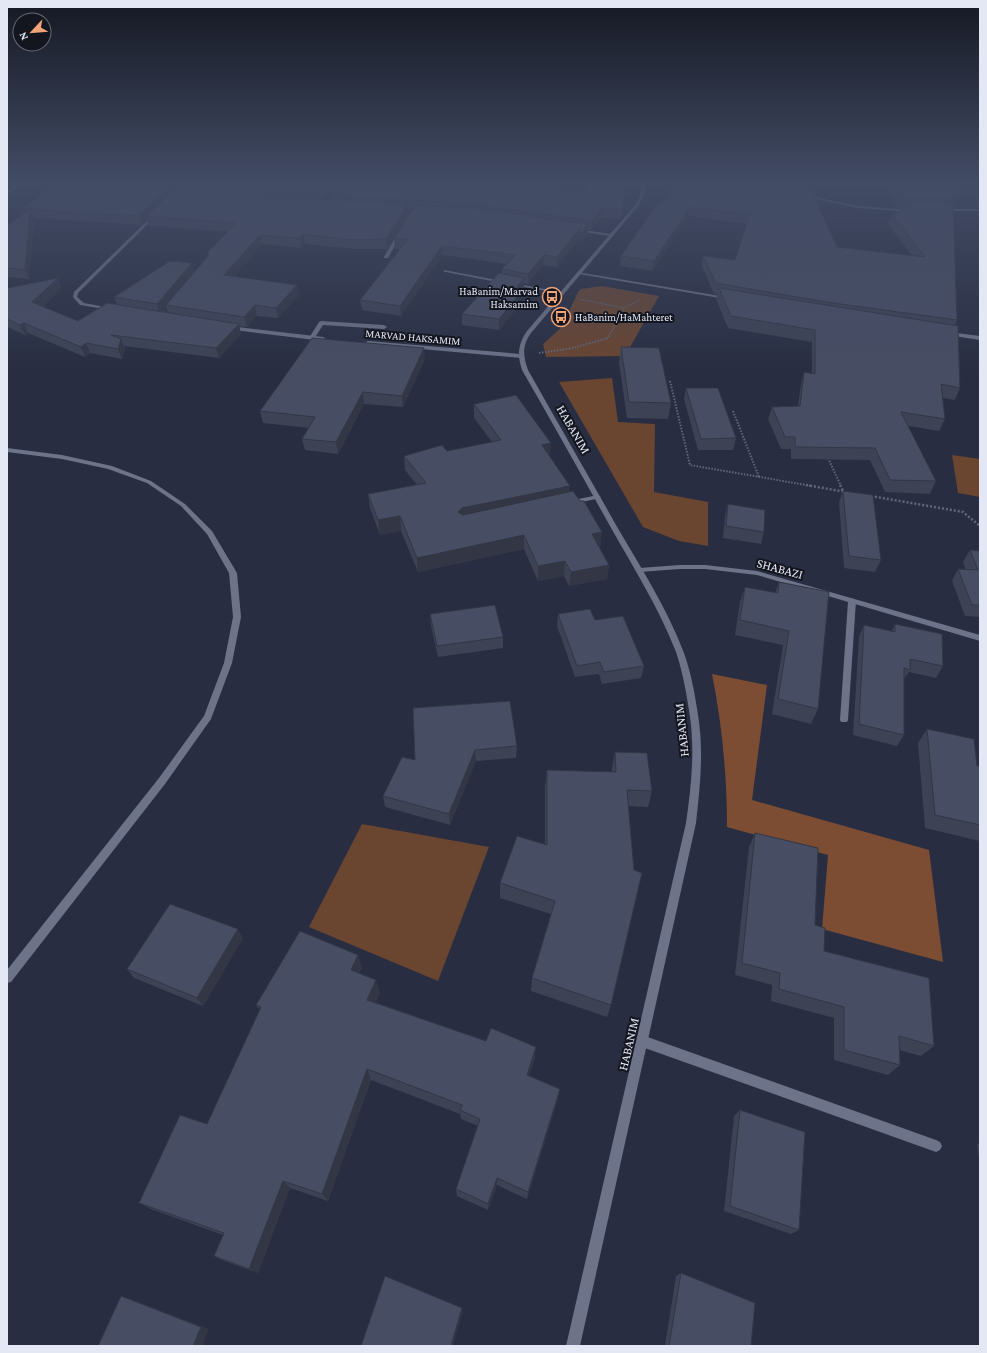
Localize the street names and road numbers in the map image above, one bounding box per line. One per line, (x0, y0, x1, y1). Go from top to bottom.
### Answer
street label: MARVAD HAKSAMIM (365, 327, 461, 347)
street label: HABANIM (554, 402, 594, 456)
street label: SHABAZI (755, 555, 805, 582)
street label: HABANIM (671, 702, 692, 757)
street label: HABANIM (615, 1016, 642, 1072)

